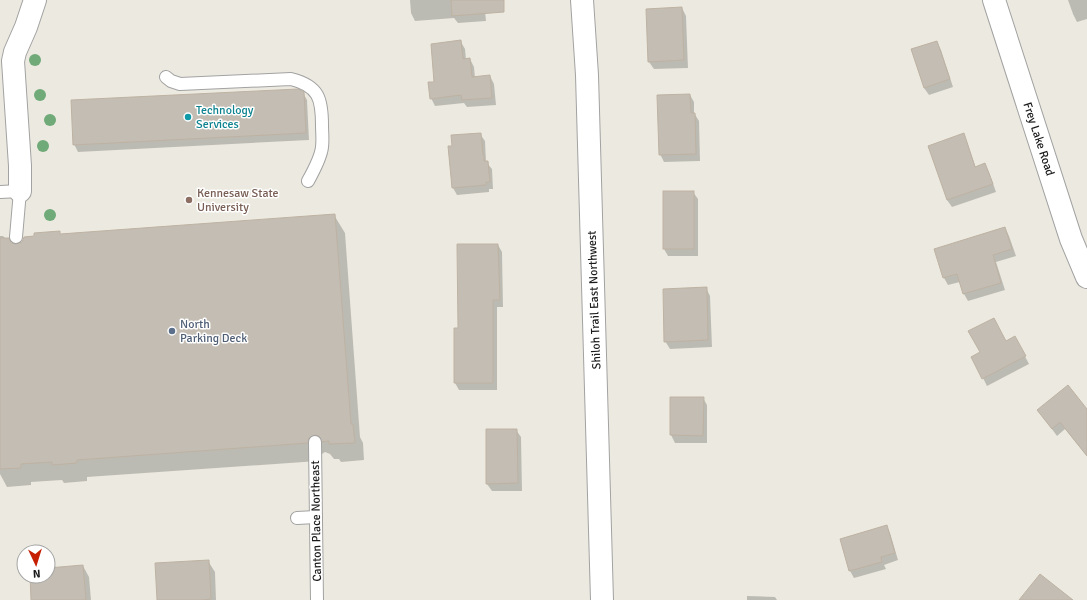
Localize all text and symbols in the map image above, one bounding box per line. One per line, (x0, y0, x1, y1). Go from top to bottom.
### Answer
street label: Frey Lake Road (1020, 100, 1057, 178)
place label: Technology Services (196, 103, 254, 132)
marker: Technology Services (183, 112, 193, 122)
place label: Kennesaw State University (197, 186, 278, 215)
marker: Kennesaw State University (184, 195, 194, 205)
street label: Shiloh Trail East Northwest (585, 230, 604, 370)
place label: North Parking Deck (180, 317, 247, 346)
marker: North Parking Deck (167, 326, 177, 336)
street label: Canton Place Northeast (308, 460, 325, 582)
north arrow (16, 544, 56, 584)
text: N (32, 567, 41, 580)

